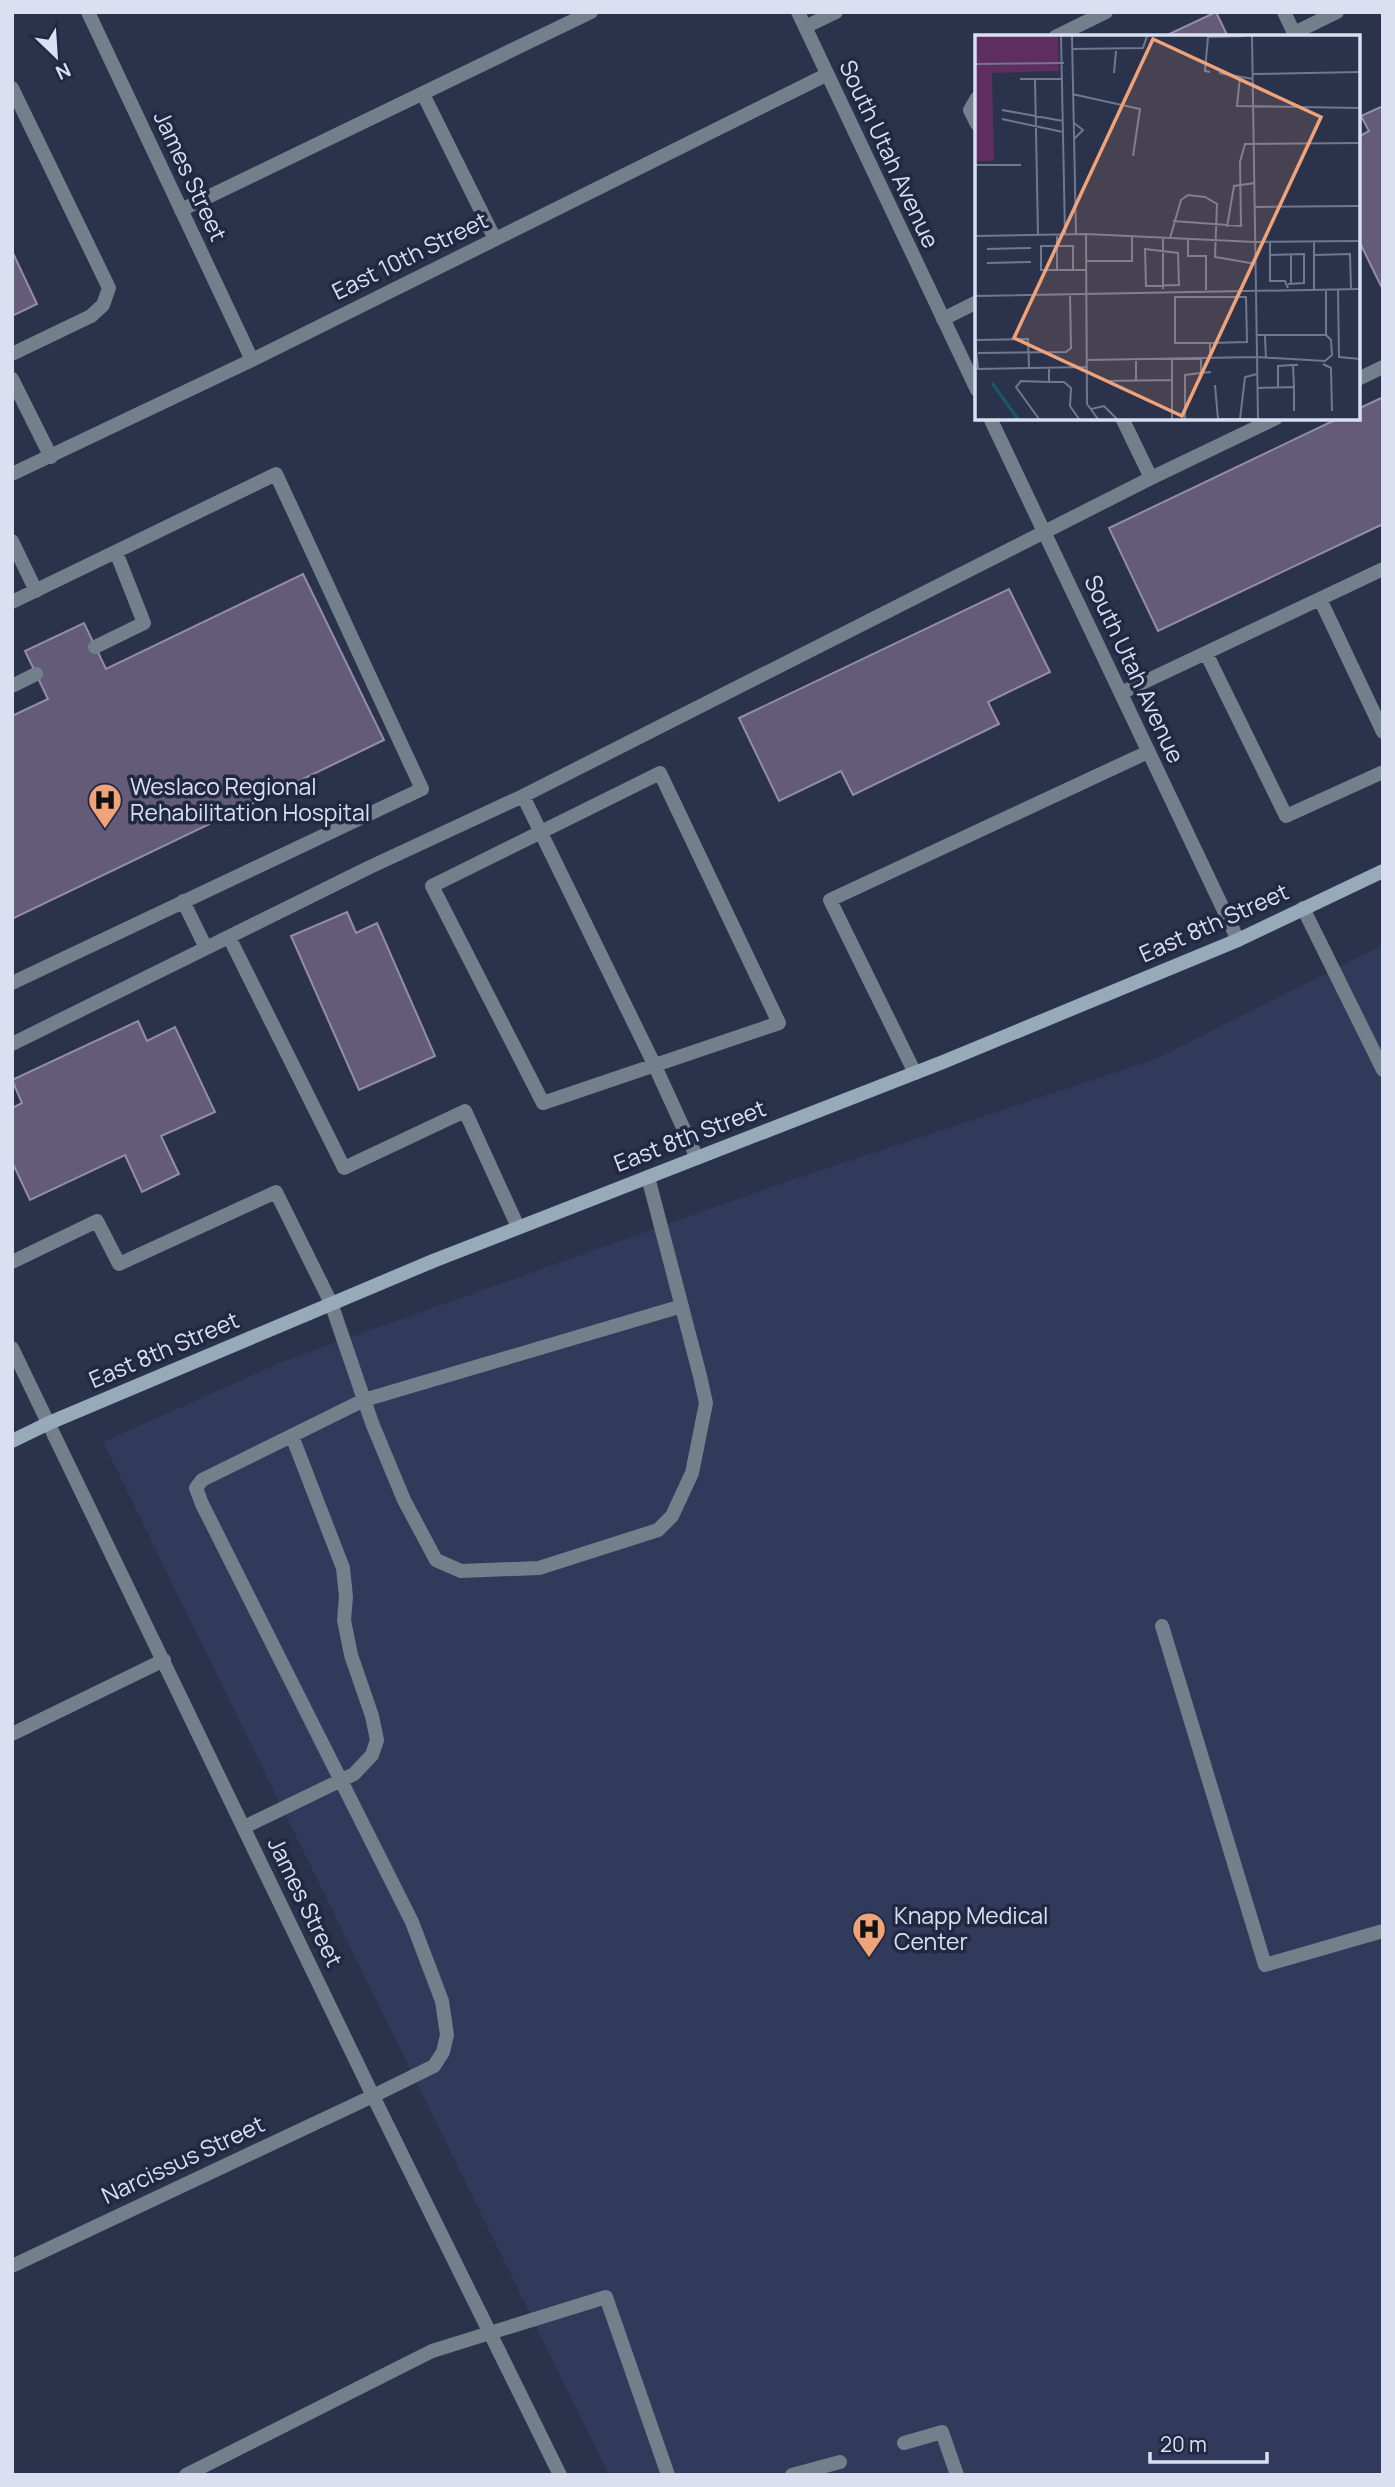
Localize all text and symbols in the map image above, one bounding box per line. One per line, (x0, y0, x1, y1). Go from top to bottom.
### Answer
north arrow (21, 21, 91, 91)
inset map (975, 35, 1360, 420)
street label: South Utah Avenue (832, 54, 948, 253)
text: N (52, 57, 75, 86)
street label: James Street (147, 105, 235, 246)
street label: East 10th Street (326, 204, 493, 307)
street label: South Utah Avenue (1077, 569, 1193, 768)
place label: Weslaco Regional Rehabilitation Hospital (130, 770, 370, 828)
hospital icon: Weslaco Regional Rehabilitation Hospital (86, 781, 124, 830)
street label: East 8th Street (1134, 875, 1293, 969)
street label: East 8th Street (609, 1091, 770, 1179)
street label: East 8th Street (84, 1303, 244, 1395)
street label: James Street (261, 1831, 351, 1972)
place label: Knapp Medical Center (894, 1899, 1049, 1957)
hospital icon: Knapp Medical Center (850, 1910, 888, 1959)
street label: Narcissus Street (96, 2107, 269, 2211)
scale bar (1150, 2420, 1267, 2464)
text: 20 m (1160, 2430, 1207, 2458)

